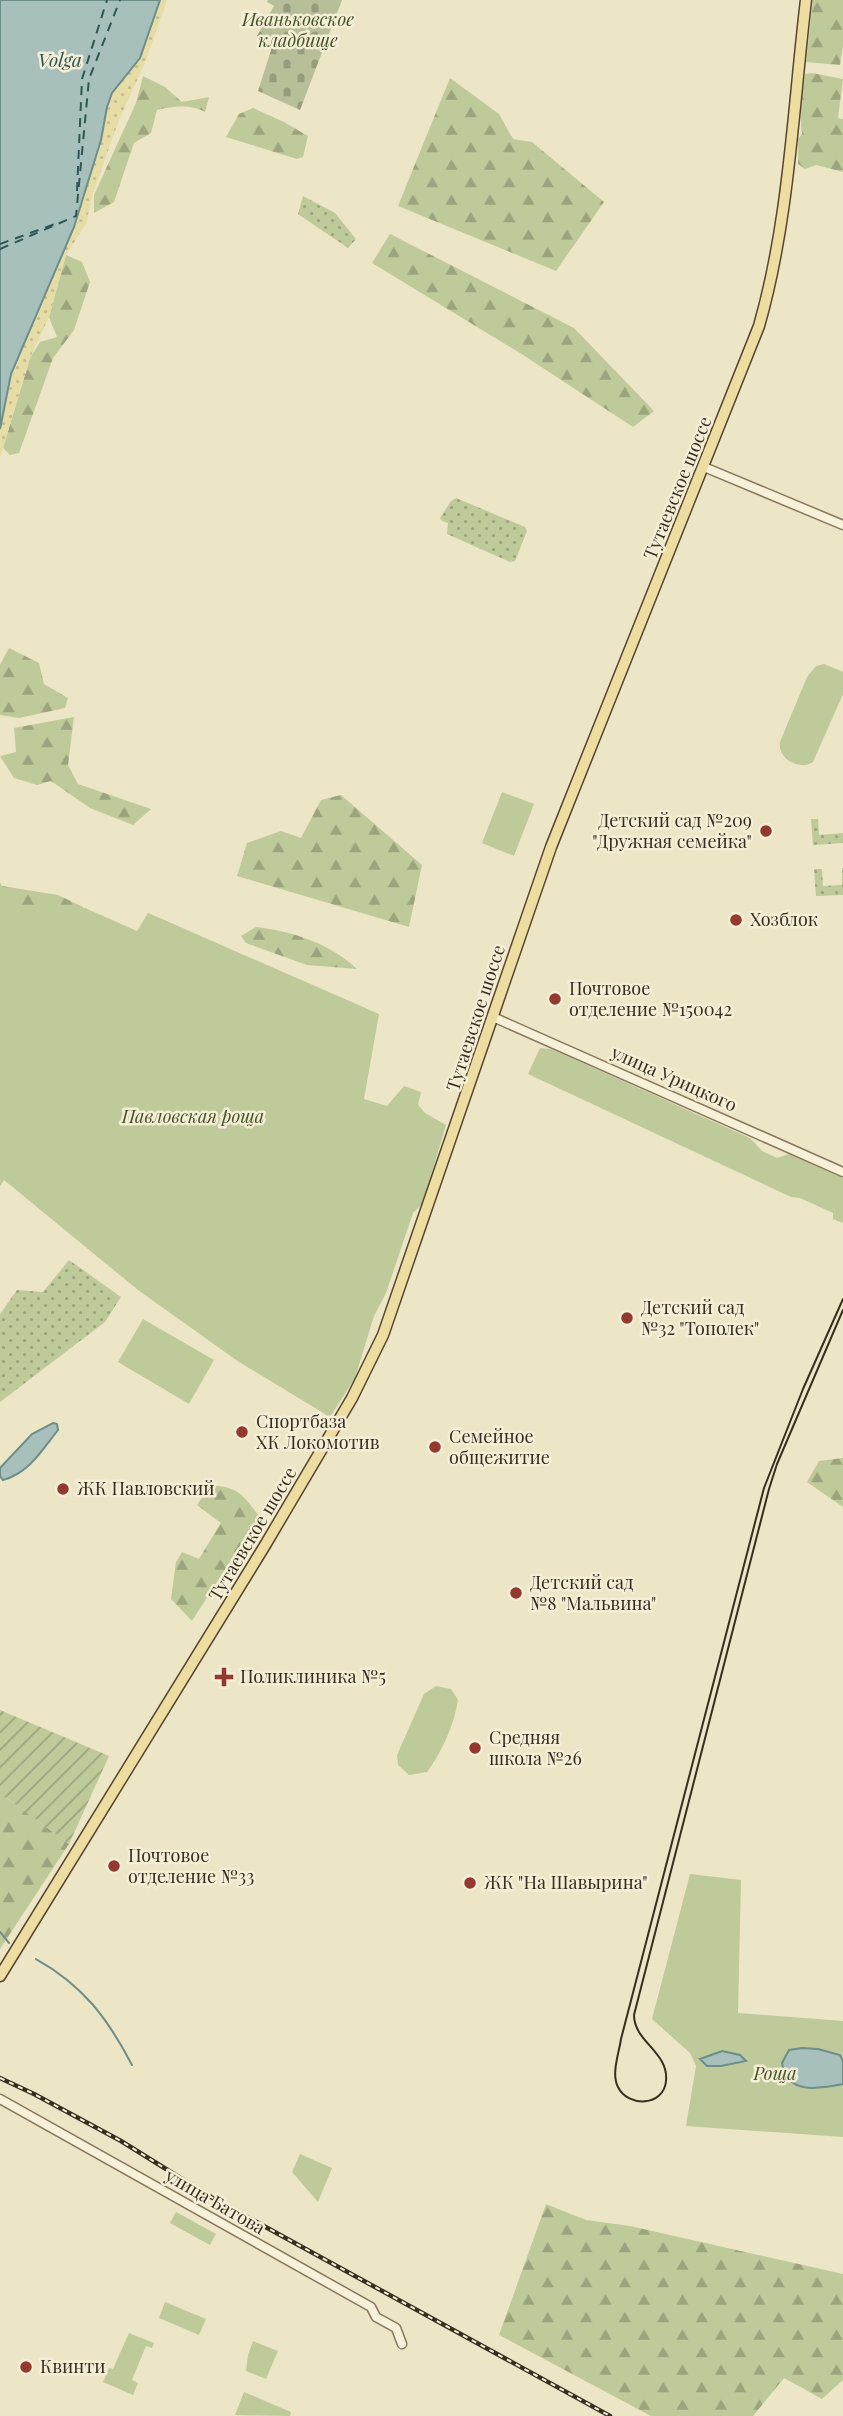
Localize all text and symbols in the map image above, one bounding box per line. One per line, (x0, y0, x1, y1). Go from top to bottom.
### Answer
park label: Иваньковское кладбище (241, 7, 354, 52)
water label: Volga (38, 46, 82, 72)
street label: Тутаевское шоссе (637, 413, 717, 563)
place label: Детский сад №209 "Дружная семейка" (592, 808, 752, 853)
marker: Детский сад №209 "Дружная семейка" (758, 823, 774, 839)
place label: Хозблок (750, 907, 818, 931)
marker: Хозблок (728, 912, 744, 928)
street label: Тутаевское шоссе (440, 942, 510, 1094)
place label: Почтовое отделение №150042 (569, 976, 732, 1021)
marker: Почтовое отделение №150042 (547, 991, 563, 1007)
street label: улица Урицкого (607, 1039, 741, 1117)
park label: Павловская роща (121, 1104, 264, 1128)
place label: Детский сад №32 "Тополек" (641, 1295, 759, 1340)
marker: Детский сад №32 "Тополек" (619, 1310, 635, 1326)
place label: Спортбаза ХК Локомотив (256, 1409, 380, 1454)
marker: Спортбаза ХК Локомотив (234, 1424, 250, 1440)
place label: Семейное общежитие (449, 1424, 550, 1469)
marker: Семейное общежитие (427, 1439, 443, 1455)
street label: Тутаевское шоссе (203, 1462, 302, 1605)
place label: ЖК Павловский (77, 1476, 215, 1500)
marker: ЖК Павловский (55, 1481, 71, 1497)
place label: Детский сад №8 "Мальвина" (530, 1570, 656, 1615)
marker: Детский сад №8 "Мальвина" (508, 1585, 524, 1601)
place label: Поликлиника №5 (240, 1664, 386, 1688)
marker: Поликлиника №5 (214, 1667, 234, 1687)
place label: Средняя школа №26 (489, 1725, 582, 1770)
marker: Средняя школа №26 (467, 1740, 483, 1756)
place label: Почтовое отделение №33 (128, 1843, 254, 1888)
marker: Почтовое отделение №33 (106, 1858, 122, 1874)
place label: ЖК "На Шавырина" (484, 1870, 648, 1894)
marker: ЖК "На Шавырина" (462, 1875, 478, 1891)
park label: Роща (752, 2061, 797, 2085)
street label: улица Батова (160, 2162, 270, 2239)
place label: Квинти (40, 2354, 106, 2378)
marker: Квинти (18, 2359, 34, 2375)

